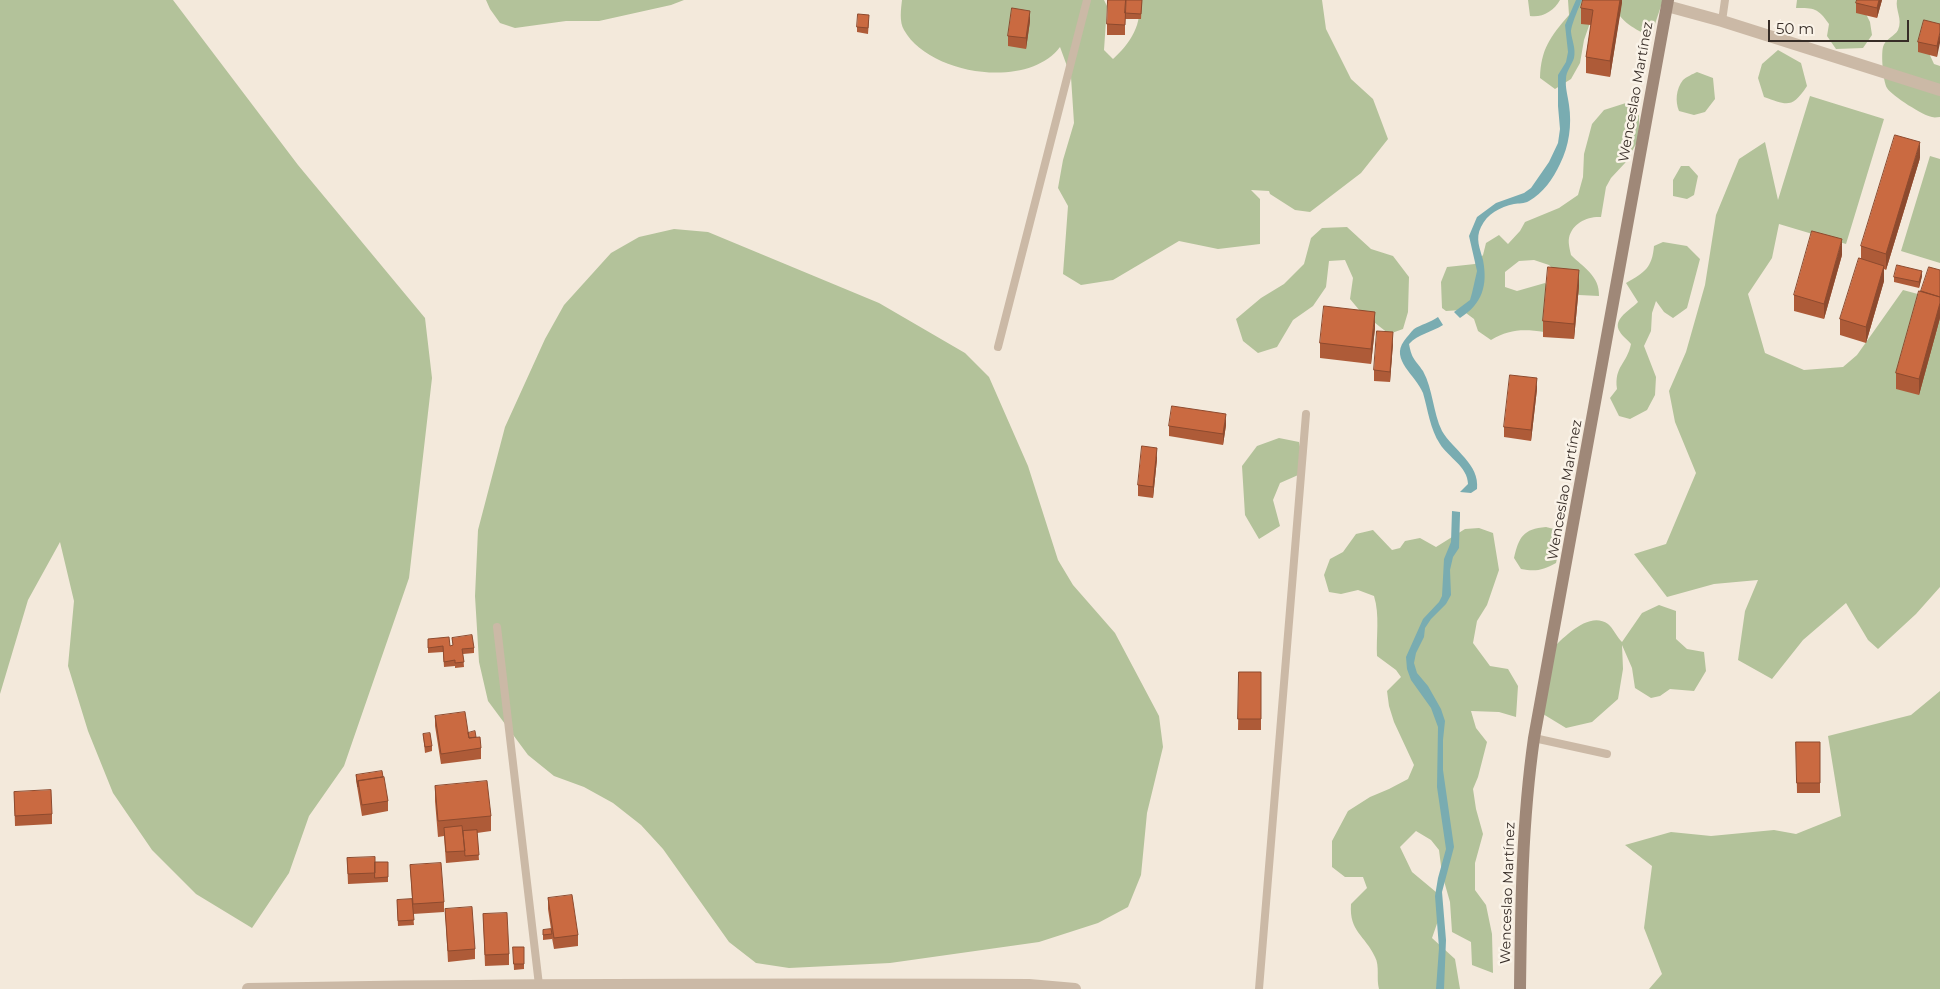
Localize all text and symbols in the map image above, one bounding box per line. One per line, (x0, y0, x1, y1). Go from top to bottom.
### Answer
scale bar (1770, 10, 1911, 42)
text: 50 m (1776, 19, 1814, 38)
street label: Wenceslao Martínez (1615, 21, 1657, 163)
street label: Wenceslao Martínez (1544, 419, 1586, 561)
street label: Wenceslao Martínez (1497, 822, 1519, 964)

